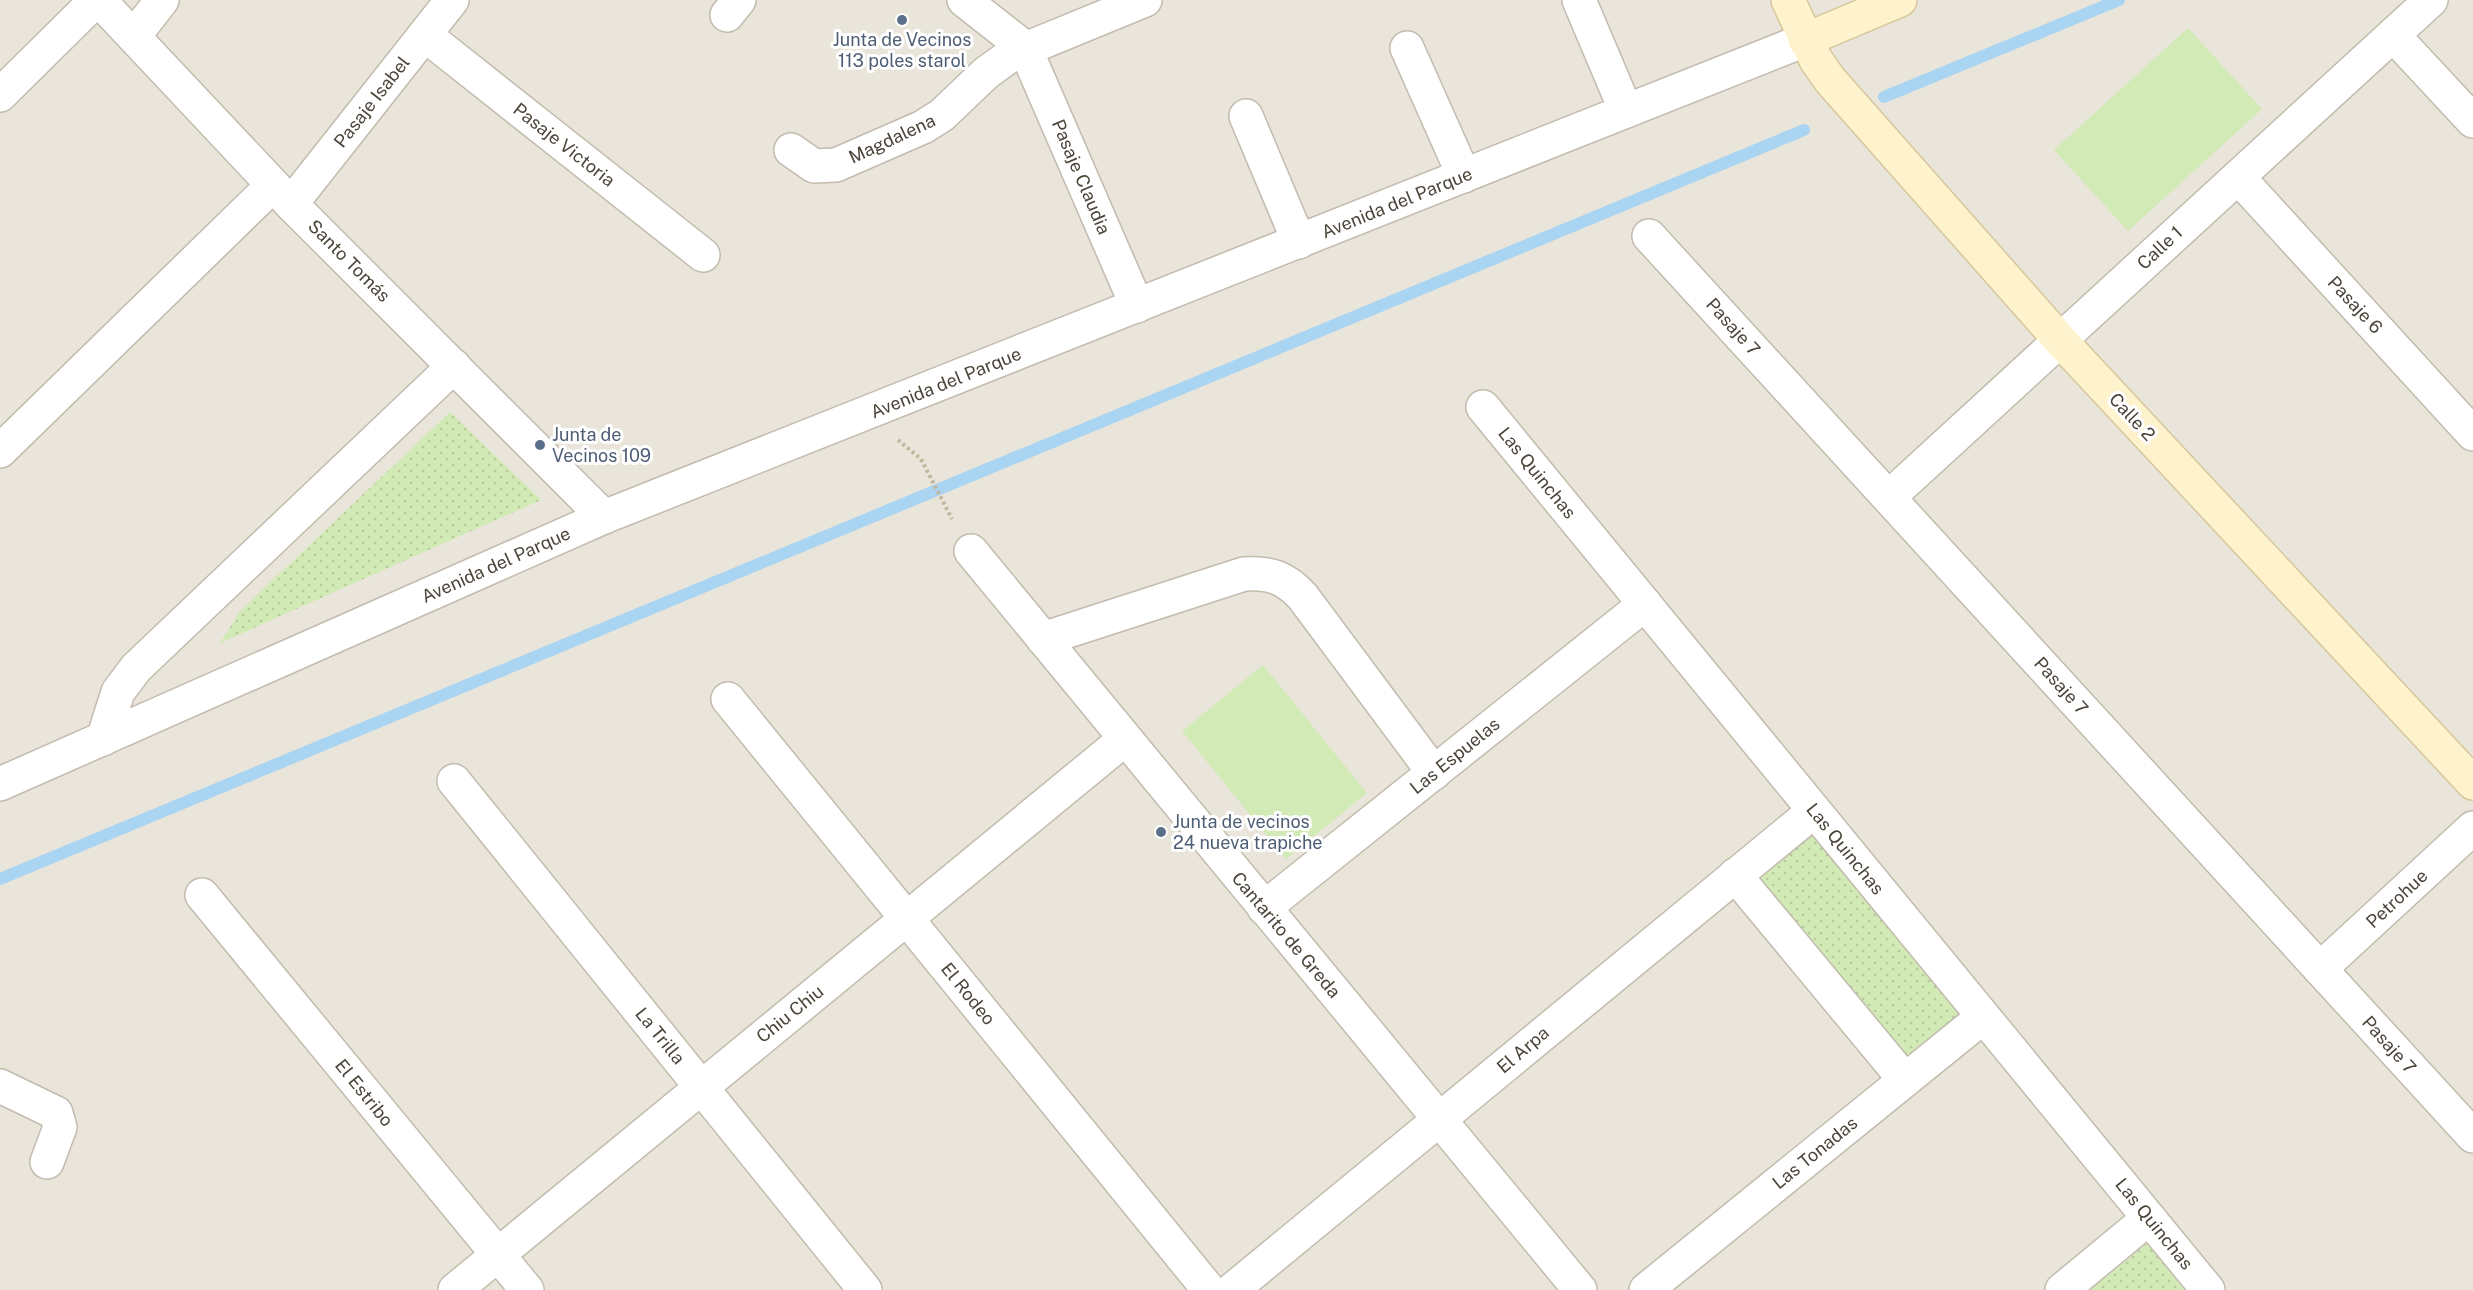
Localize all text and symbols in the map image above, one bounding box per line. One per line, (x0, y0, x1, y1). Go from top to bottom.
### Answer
marker: Junta de Vecinos 113 poles starol (895, 13, 909, 27)
place label: Junta de Vecinos 113 poles starol (833, 29, 971, 71)
street label: Pasaje Isabel (329, 52, 414, 151)
street label: Pasaje Victoria (509, 98, 619, 191)
street label: Magdalena (845, 109, 938, 168)
street label: Pasaje Claudia (1048, 116, 1115, 237)
street label: Avenida del Parque (1318, 163, 1475, 242)
street label: Santo Tomás (304, 215, 395, 306)
street label: Calle 1 (2133, 221, 2187, 274)
street label: Pasaje 6 (2324, 272, 2387, 338)
street label: Pasaje 7 (1702, 294, 1765, 360)
street label: Avenida del Parque (867, 343, 1024, 422)
street label: Calle 2 (2105, 388, 2160, 445)
street label: Las Quinchas (1494, 423, 1581, 523)
place label: Junta de Vecinos 109 (552, 424, 651, 466)
marker: Junta de Vecinos 109 (533, 438, 547, 452)
street label: Avenida del Parque (418, 522, 573, 607)
street label: Pasaje 7 (2030, 653, 2093, 719)
street label: Las Espuelas (1406, 713, 1504, 798)
street label: Las Quinchas (1802, 799, 1889, 899)
place label: Junta de vecinos 24 nueva trapiche (1173, 811, 1323, 853)
marker: Junta de vecinos 24 nueva trapiche (1154, 825, 1168, 839)
street label: Petrohue (2362, 865, 2432, 932)
street label: Cantarito de Greda (1228, 868, 1345, 1002)
street label: El Rodeo (937, 958, 1000, 1029)
street label: Chiu Chiu (752, 980, 827, 1047)
street label: La Trilla (631, 1003, 690, 1068)
street label: Pasaje 7 (2358, 1012, 2421, 1078)
street label: El Arpa (1493, 1022, 1553, 1077)
street label: El Estribo (331, 1055, 398, 1130)
street label: Las Tonadas (1768, 1112, 1861, 1193)
street label: Las Quinchas (2111, 1174, 2198, 1274)

